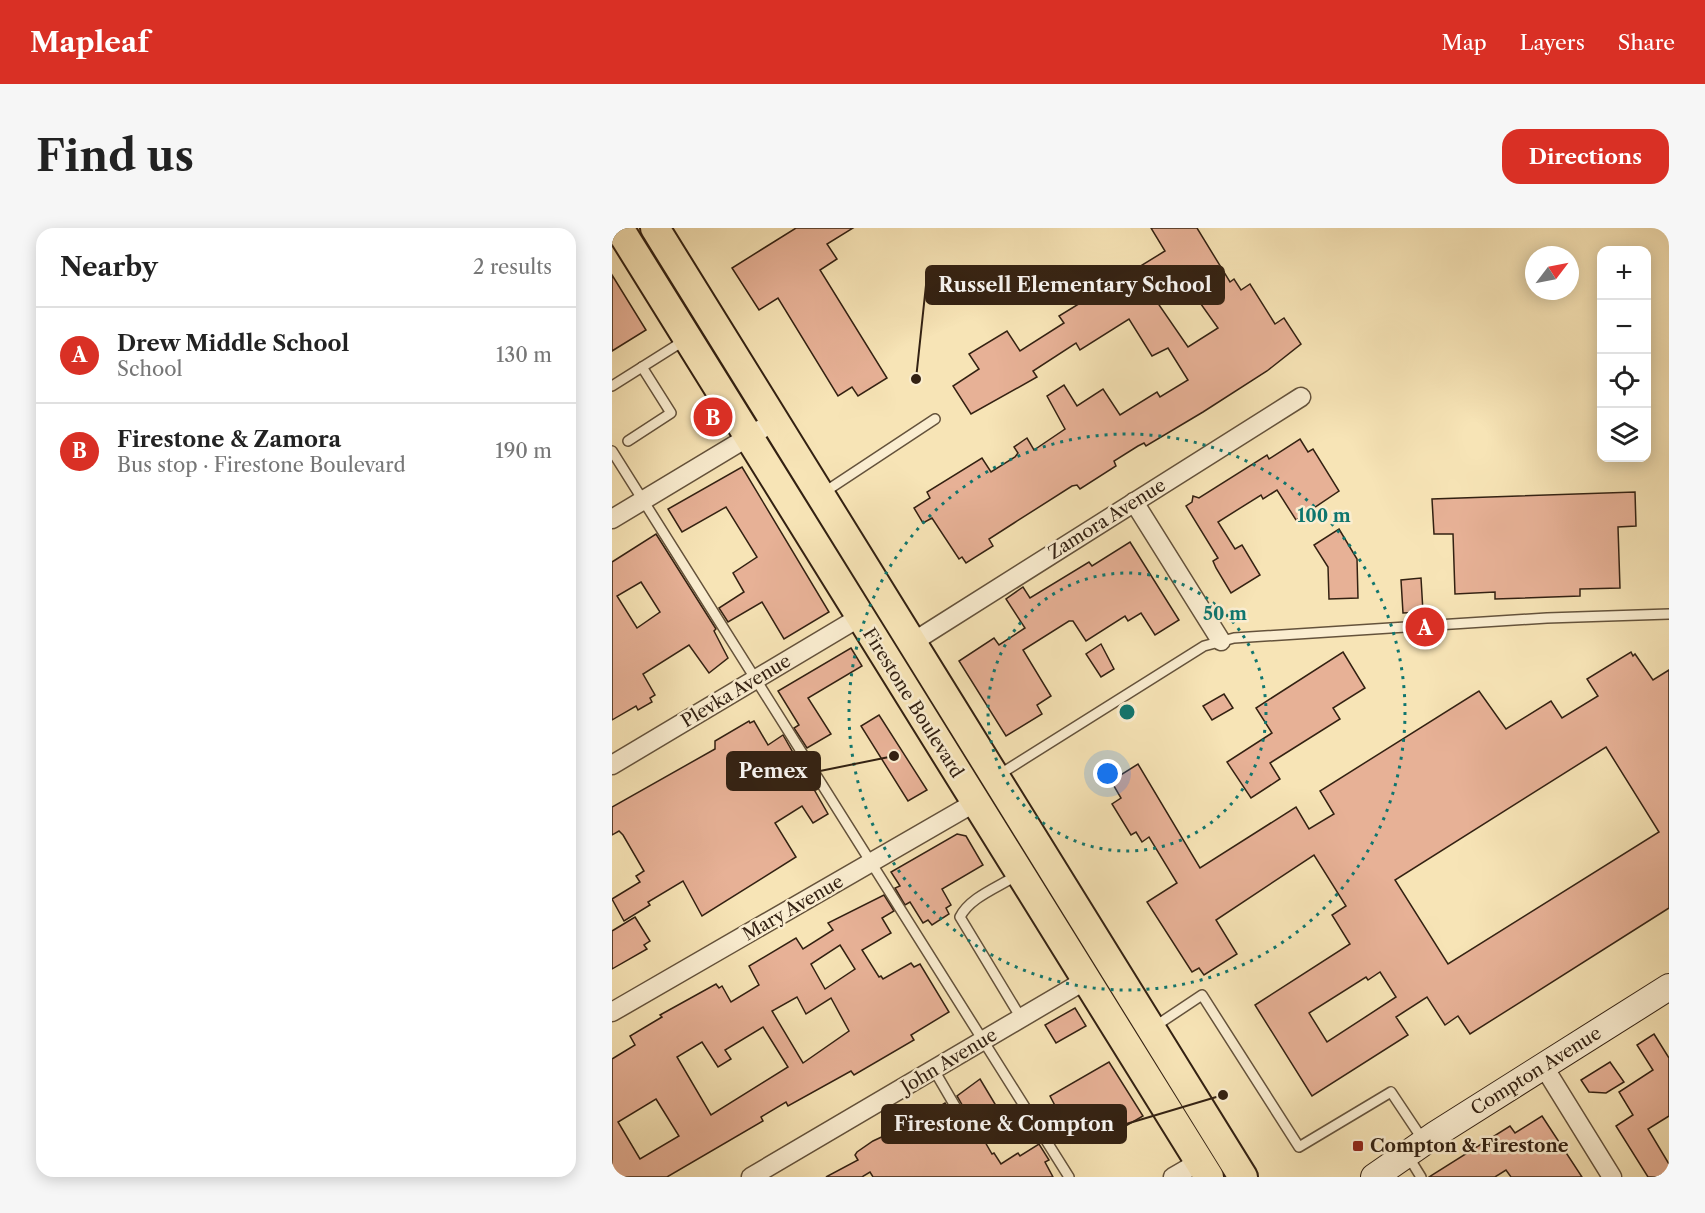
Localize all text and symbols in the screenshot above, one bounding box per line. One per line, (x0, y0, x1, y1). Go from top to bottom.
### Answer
text: Mapleaf (30, 25, 149, 59)
text: Map (1442, 30, 1487, 55)
text: Layers (1520, 30, 1585, 55)
text: Share (1618, 30, 1675, 55)
button: Directions (1502, 129, 1669, 184)
text: Find us (36, 130, 194, 182)
north arrow (1525, 246, 1579, 300)
map controls (1597, 246, 1651, 462)
button: + (1597, 246, 1651, 300)
text: Nearby (60, 251, 158, 283)
text: 2 results (473, 255, 552, 279)
callout: Russell Elementary School (926, 266, 1224, 304)
text: Russell Elementary School (938, 273, 1212, 297)
button: − (1597, 300, 1651, 354)
text: Drew Middle School (117, 330, 349, 357)
text: A (72, 343, 87, 367)
text: 130 m (496, 343, 552, 367)
button: locate (1597, 354, 1651, 408)
text: School (117, 357, 182, 381)
pin: B (694, 394, 732, 440)
button: layers (1597, 408, 1651, 462)
text: Firestone & Zamora (117, 426, 341, 453)
text: B (72, 439, 87, 463)
text: 190 m (495, 439, 552, 463)
text: Bus stop · Firestone Boulevard (117, 453, 406, 477)
street label: Zamora Avenue (1044, 474, 1170, 564)
text: 100 m (1297, 505, 1351, 527)
text: 50 m (1203, 603, 1247, 625)
pin: A (1406, 604, 1444, 650)
street label: Firestone Boulevard (858, 624, 968, 782)
street label: Plevka Avenue (677, 650, 795, 732)
centre of rings (1117, 702, 1137, 722)
callout: Pemex (727, 752, 820, 790)
text: Pemex (738, 759, 809, 783)
your location (1093, 759, 1122, 788)
street label: Mary Avenue (739, 870, 847, 946)
street label: Compton Avenue (1467, 1022, 1605, 1120)
street label: John Avenue (895, 1024, 1001, 1100)
callout: Firestone & Compton (882, 1105, 1126, 1143)
text: Firestone & Compton (894, 1112, 1115, 1136)
place label: Compton & Firestone (1370, 1135, 1569, 1157)
marker: Compton & Firestone (1351, 1139, 1365, 1153)

